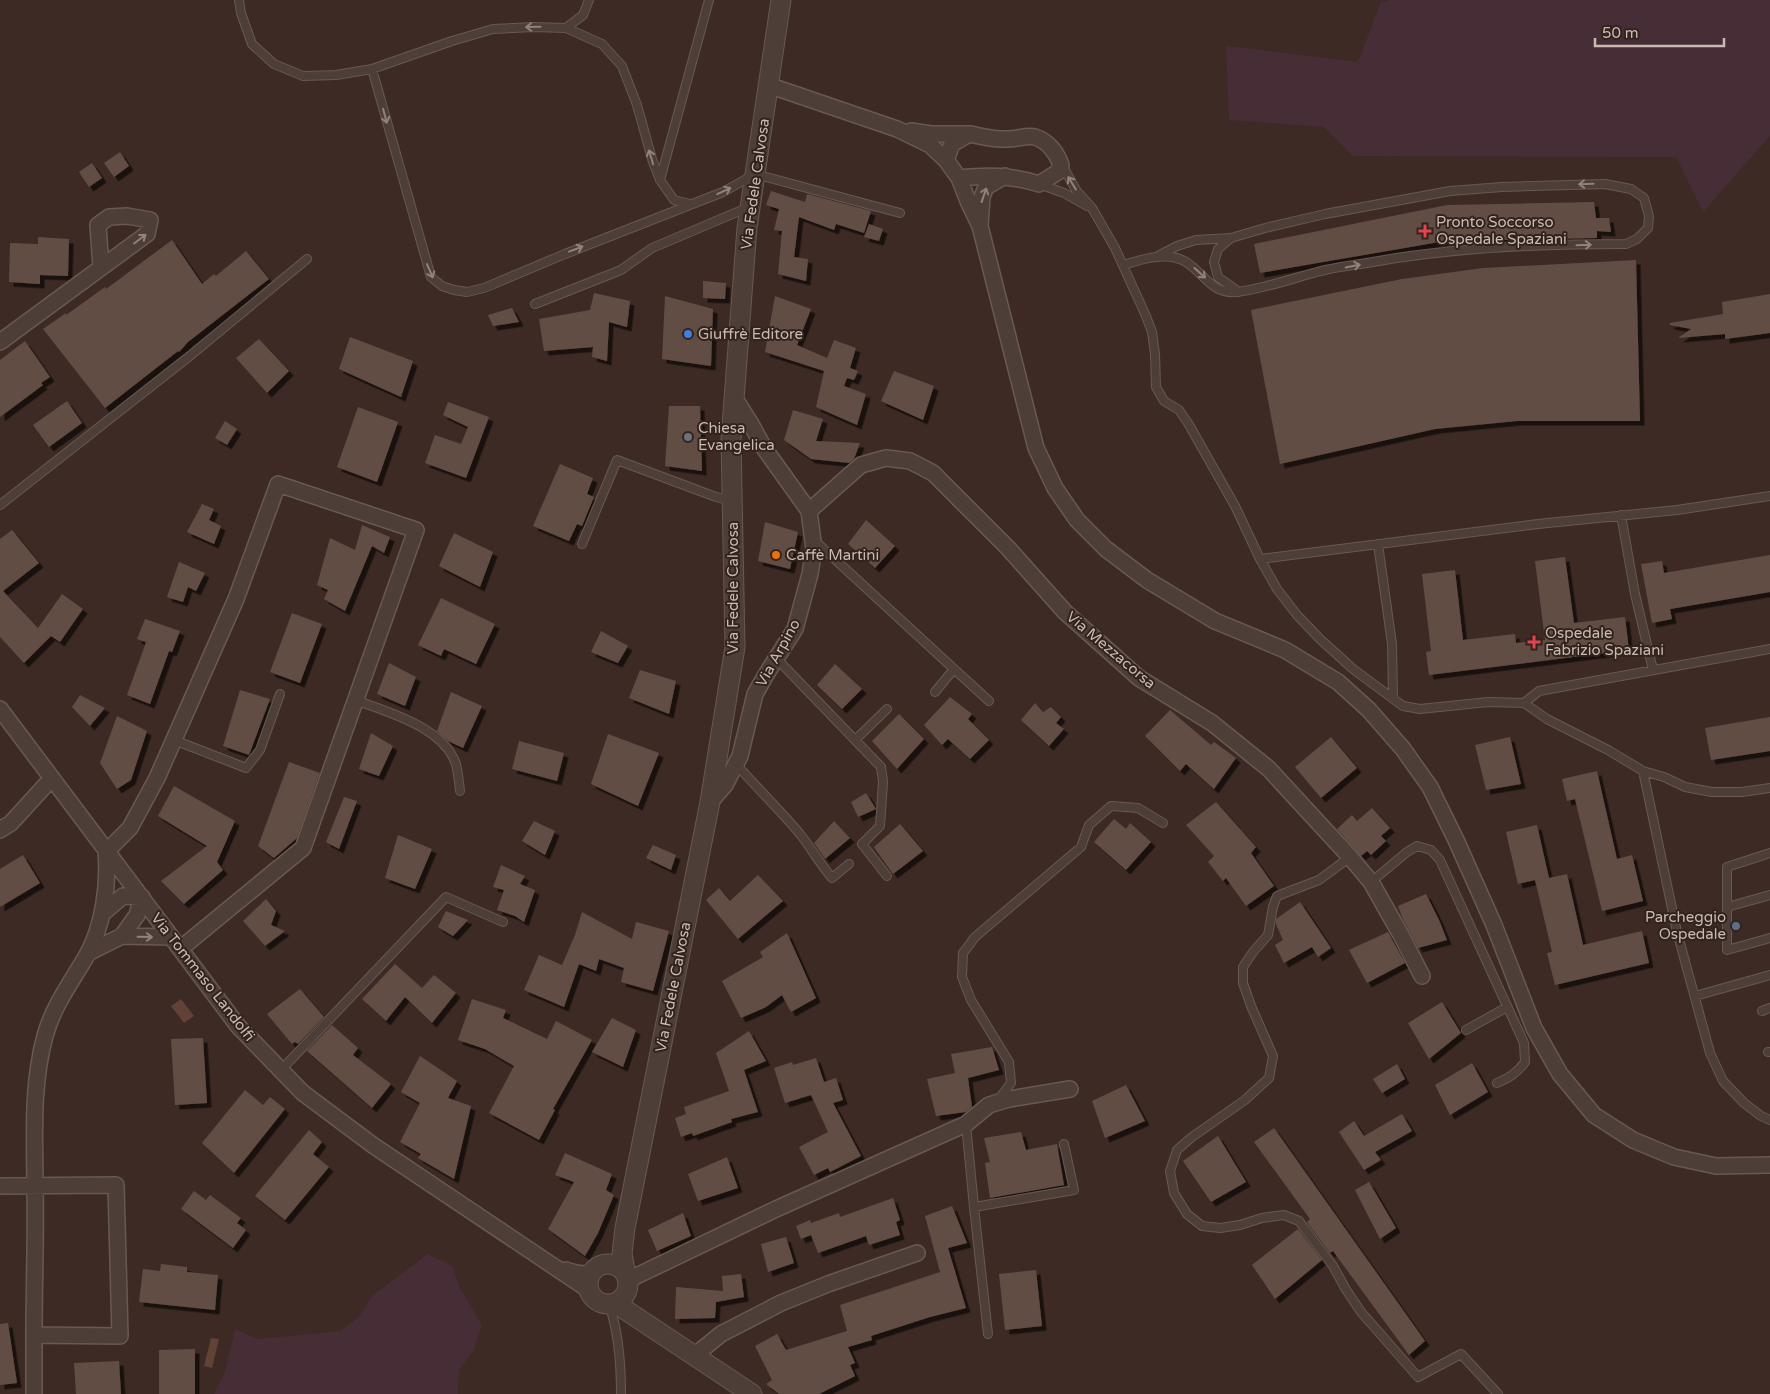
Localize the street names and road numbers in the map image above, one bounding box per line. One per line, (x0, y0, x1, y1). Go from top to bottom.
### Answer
street label: Via Fedele Calvosa (737, 117, 773, 251)
street label: Via Fedele Calvosa (724, 522, 742, 654)
street label: Via Mezzacorsa (1063, 607, 1159, 693)
street label: Via Arpino (752, 616, 804, 690)
street label: Via Tommaso Landolfi (147, 909, 259, 1045)
street label: Via Fedele Calvosa (652, 920, 694, 1054)

